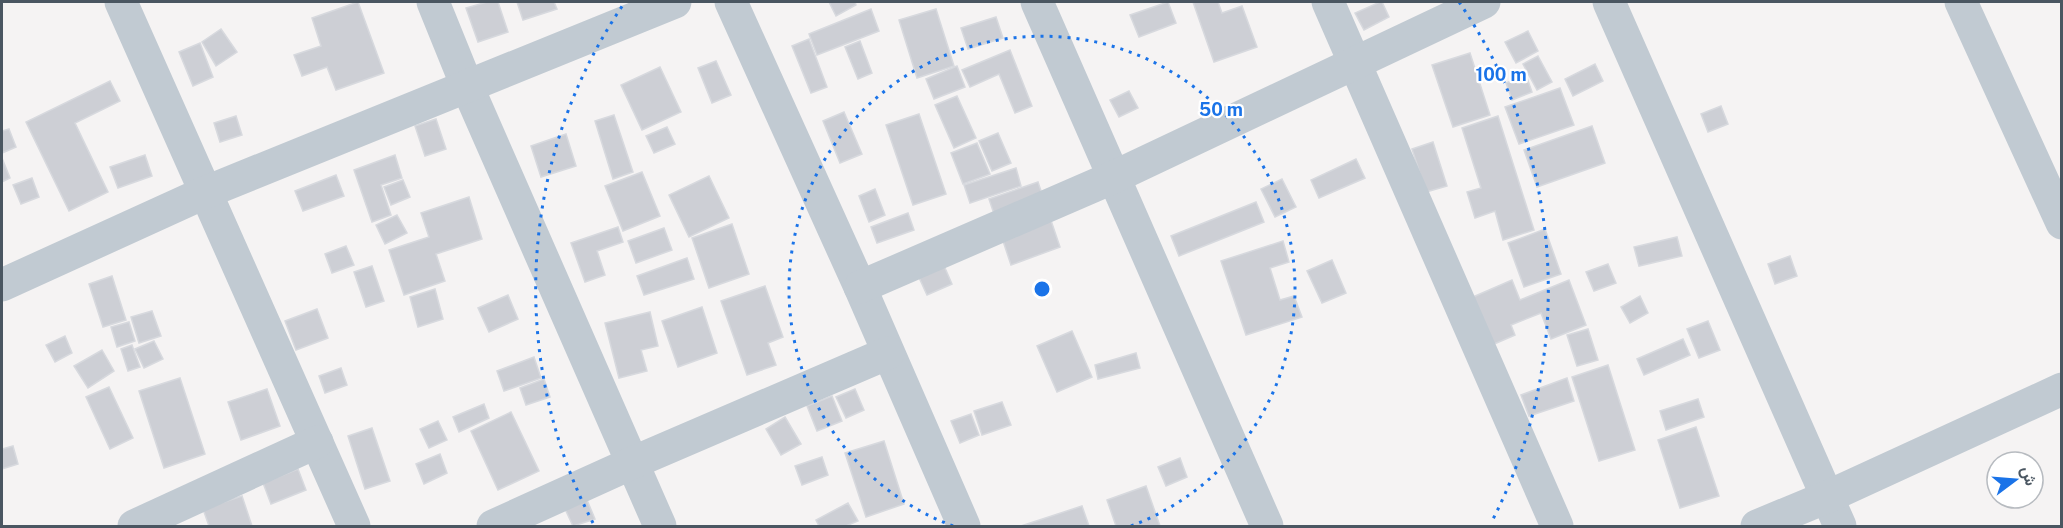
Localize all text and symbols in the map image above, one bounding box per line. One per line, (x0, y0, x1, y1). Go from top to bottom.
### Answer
text: 100 m (1475, 64, 1527, 85)
text: 50 m (1199, 99, 1243, 120)
centre of rings (1032, 279, 1052, 299)
north arrow (1985, 450, 2045, 510)
text: ش (2017, 464, 2041, 488)

